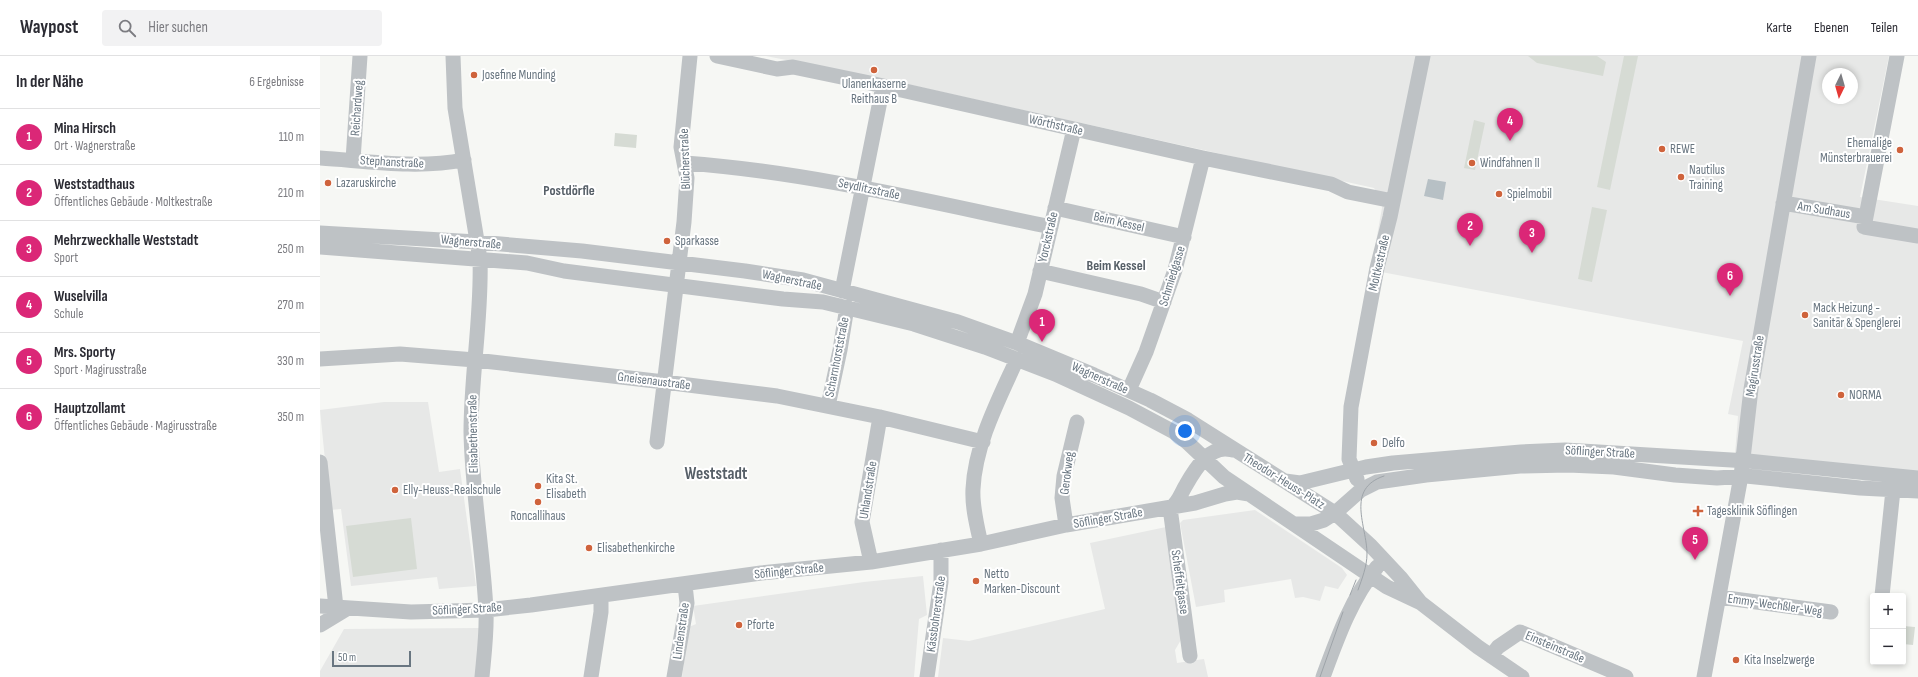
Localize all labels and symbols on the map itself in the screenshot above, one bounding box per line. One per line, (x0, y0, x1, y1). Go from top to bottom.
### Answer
marker: Ulanenkaserne Reithaus B (869, 65, 879, 75)
place label: Josefine Munding (481, 67, 556, 83)
north arrow (1822, 68, 1858, 104)
marker: Josefine Munding (469, 70, 479, 80)
place label: Ulanenkaserne Reithaus B (842, 76, 906, 107)
street label: Reichardweg (347, 80, 367, 136)
pin: 4 (1497, 108, 1523, 141)
street label: Wörthstraße (1027, 111, 1085, 139)
street label: Blücherstraße (676, 128, 694, 190)
place label: Ehemalige Münsterbrauerei (1820, 135, 1892, 166)
place label: REWE (1670, 141, 1695, 157)
marker: REWE (1657, 144, 1667, 154)
marker: Ehemalige Münsterbrauerei (1895, 145, 1905, 155)
street label: Stephanstraße (360, 152, 424, 172)
place label: Windfahnen II (1480, 155, 1540, 171)
marker: Windfahnen II (1467, 158, 1477, 168)
place label: Nautilus Training (1689, 162, 1725, 193)
marker: Nautilus Training (1676, 172, 1686, 182)
place label: Lazaruskirche (336, 175, 396, 191)
street label: Seydlitzstraße (837, 175, 901, 203)
marker: Lazaruskirche (323, 178, 333, 188)
district label: Postdörfle (543, 182, 595, 199)
place label: Spielmobil (1507, 186, 1552, 202)
marker: Spielmobil (1494, 189, 1504, 199)
street label: Am Sudhaus (1795, 198, 1852, 222)
street label: Beim Kessel (1092, 208, 1146, 236)
street label: Yorckstraße (1034, 210, 1062, 264)
pin: 2 (1457, 213, 1483, 246)
pin: 3 (1519, 220, 1545, 253)
street label: Wagnerstraße (440, 231, 502, 253)
place label: Sparkasse (675, 233, 719, 249)
street label: Moltkestraße (1365, 233, 1393, 293)
marker: Sparkasse (662, 236, 672, 246)
street label: Schmiedgasse (1155, 244, 1189, 308)
district label: Beim Kessel (1086, 257, 1146, 274)
pin: 6 (1717, 263, 1743, 296)
street label: Wagnerstraße (761, 266, 823, 294)
place label: Mack Heizung - Sanitär & Spenglerei (1813, 300, 1901, 331)
pin: 1 (1029, 309, 1055, 342)
marker: Mack Heizung - Sanitär & Spenglerei (1800, 310, 1810, 320)
street label: Scharnhorststraße (821, 315, 853, 399)
street label: Magirusstraße (1742, 334, 1768, 398)
street label: Wagnerstraße (1069, 358, 1131, 398)
street label: Gneisenaustraße (617, 369, 691, 393)
place label: NORMA (1849, 387, 1882, 403)
marker: NORMA (1836, 390, 1846, 400)
street label: Elisabethenstraße (464, 394, 482, 474)
your location (1175, 421, 1195, 441)
place label: Delfo (1382, 435, 1405, 451)
marker: Delfo (1369, 438, 1379, 448)
street label: Söflinger Straße (1565, 442, 1635, 462)
street label: Theodor-Heuss-Platz (1240, 449, 1328, 513)
street label: Gerokweg (1056, 451, 1078, 495)
street label: Uhlandstraße (856, 460, 880, 520)
district label: Weststadt (685, 464, 748, 484)
place label: Kita St. Elisabeth (546, 471, 586, 502)
marker: Kita St. Elisabeth (533, 481, 543, 491)
place label: Elly-Heuss-Realschule (403, 482, 501, 498)
marker: Elly-Heuss-Realschule (390, 485, 400, 495)
marker: Roncallihaus (533, 497, 543, 507)
place label: Tagesklinik Söflingen (1707, 503, 1797, 519)
street label: Söflinger Straße (1072, 504, 1144, 532)
marker: Tagesklinik Söflingen (1692, 505, 1704, 517)
place label: Roncallihaus (510, 508, 566, 524)
pin: 5 (1682, 527, 1708, 560)
place label: Elisabethenkirche (597, 540, 675, 556)
marker: Elisabethenkirche (584, 543, 594, 553)
street label: Scheffeltgasse (1168, 549, 1192, 615)
street label: Söflinger Straße (753, 559, 825, 583)
place label: Netto Marken-Discount (984, 566, 1060, 597)
street label: Kässbohrerstraße (923, 575, 949, 653)
marker: Netto Marken-Discount (971, 576, 981, 586)
street label: Emmy-Wechßler-Weg (1727, 590, 1823, 620)
street label: Söflinger Straße (432, 599, 502, 619)
street label: Lindenstraße (669, 602, 693, 660)
place label: Pforte (747, 617, 774, 633)
marker: Pforte (734, 620, 744, 630)
street label: Einsteinstraße (1523, 627, 1587, 667)
scale bar (332, 649, 411, 668)
place label: Kita Inselzwerge (1744, 652, 1815, 668)
marker: Kita Inselzwerge (1731, 655, 1741, 665)

